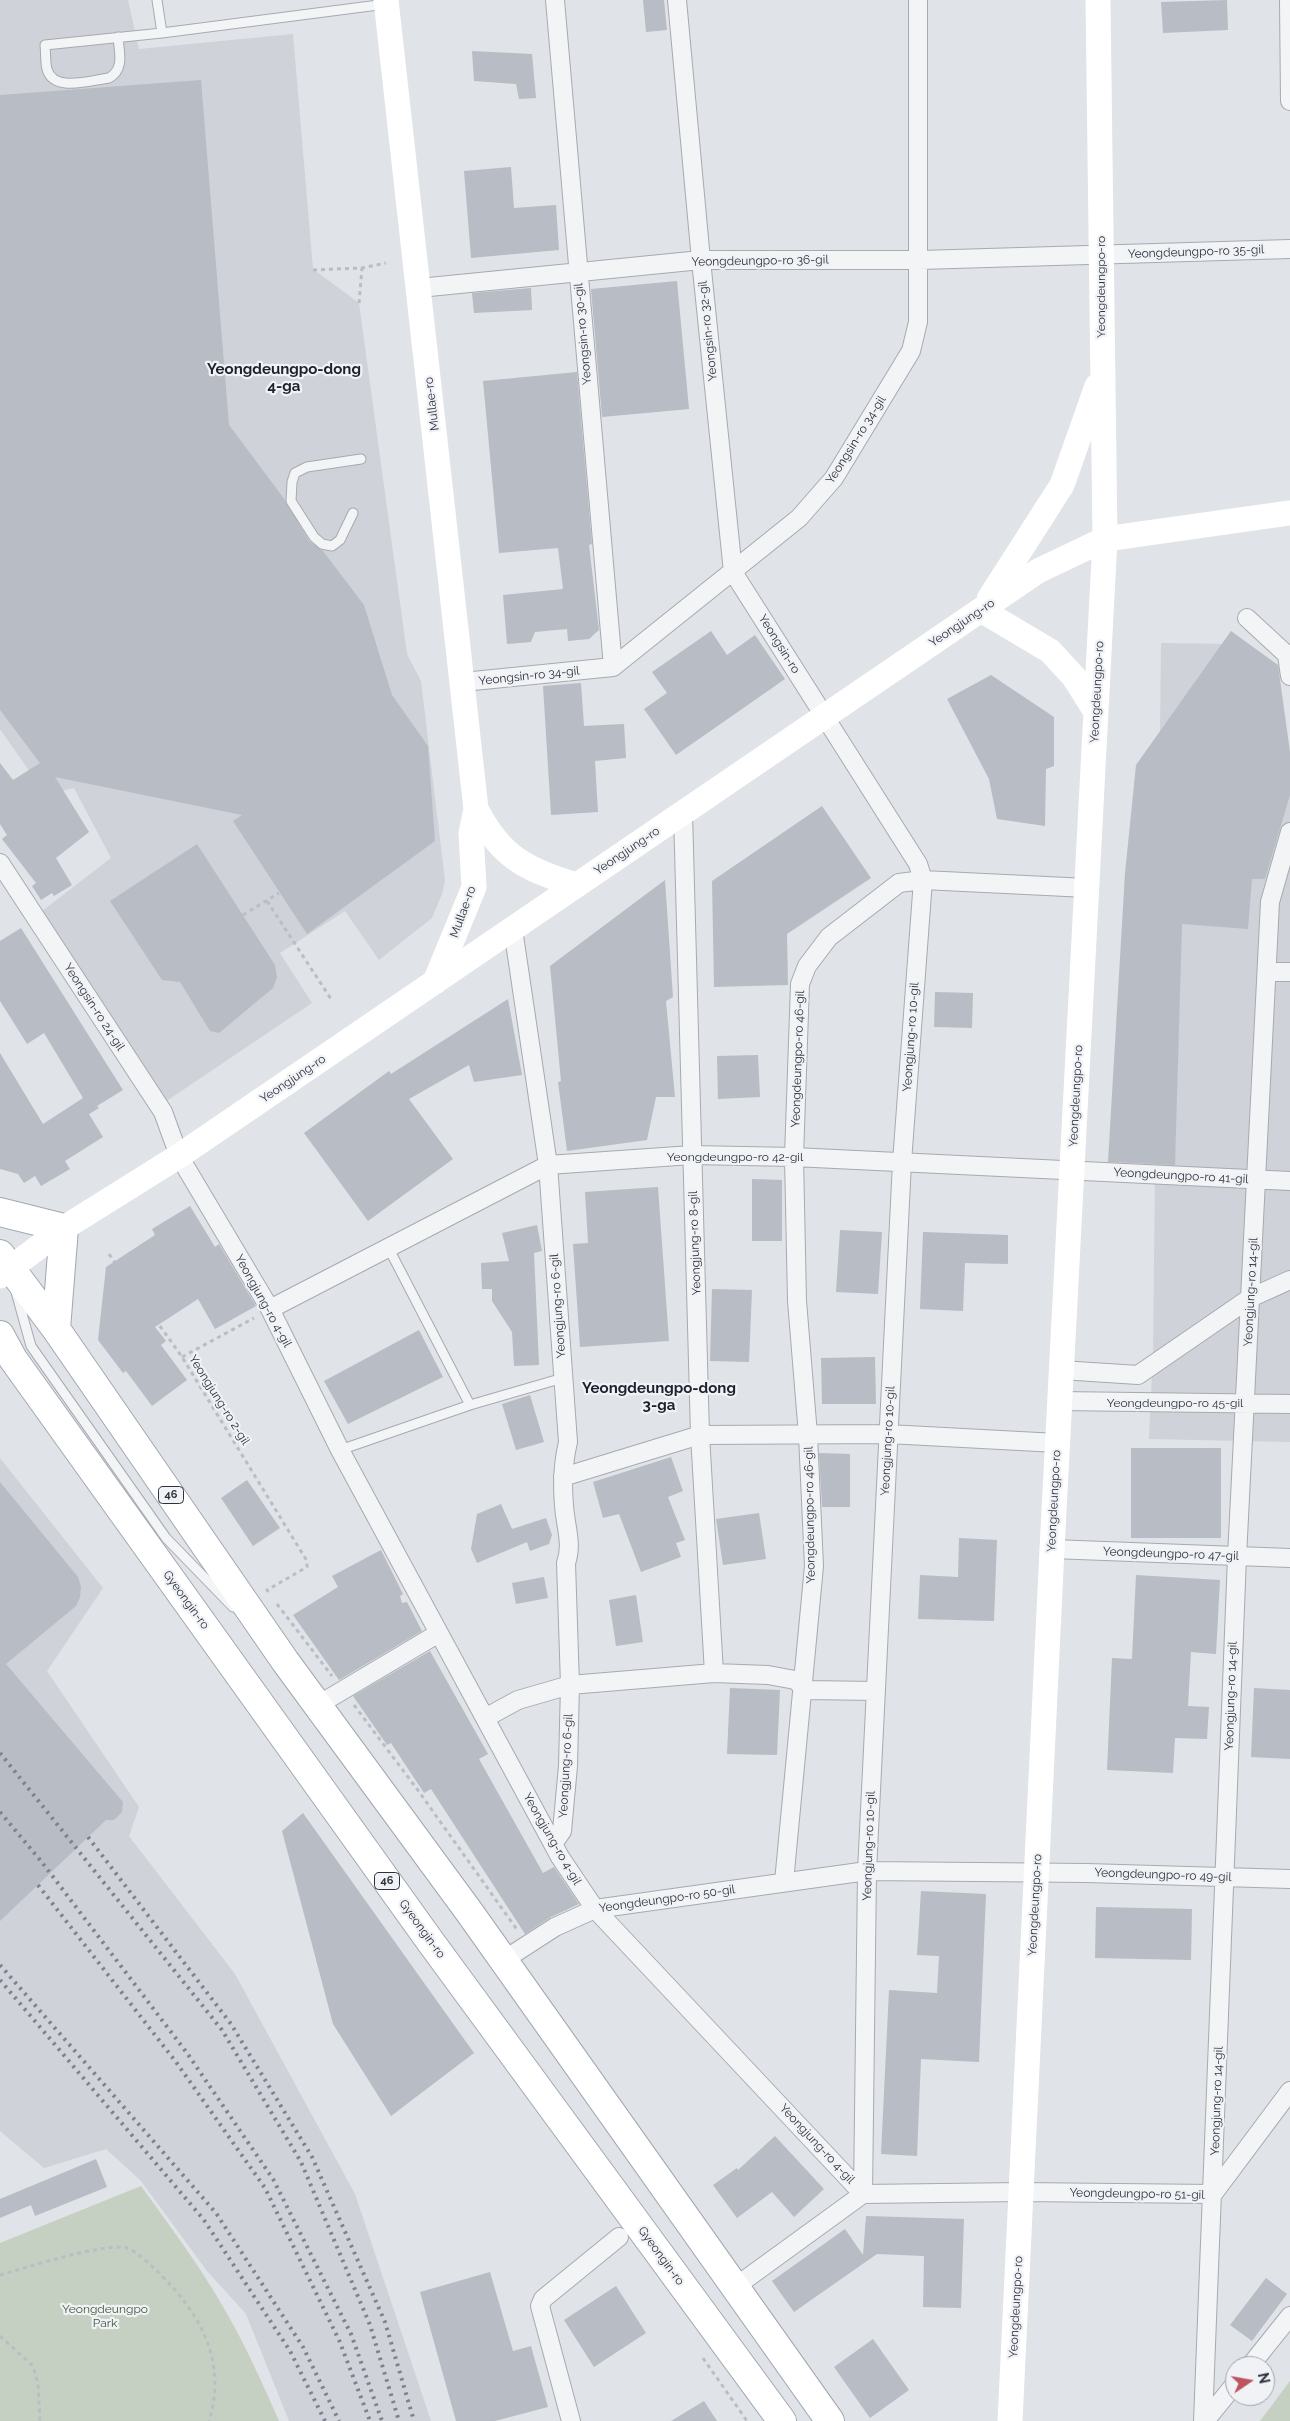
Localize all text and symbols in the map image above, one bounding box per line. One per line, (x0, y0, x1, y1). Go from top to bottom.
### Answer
street label: Yeongdeungpo-ro (1094, 236, 1108, 338)
street label: Yeongdeungpo-ro 35-gil (1128, 242, 1264, 262)
street label: Yeongdeungpo-ro 36-gil (691, 253, 829, 269)
street label: Yeongsin-ro 32-gil (696, 280, 720, 382)
street label: Yeongsin-ro 30-gil (571, 283, 595, 385)
district label: Yeongdeungpo-dong 4-ga (207, 360, 361, 395)
street label: Mullae-ro (422, 376, 442, 432)
street label: Yeongsin-ro 34-gil (823, 393, 889, 487)
street label: Yeongjung-ro (926, 596, 998, 650)
street label: Yeongsin-ro (755, 612, 803, 676)
street label: Yeongdeungpo-ro (1087, 641, 1107, 743)
street label: Yeongsin-ro 34-gil (478, 664, 580, 688)
street label: Yeongjung-ro (591, 824, 663, 878)
street label: Mullae-ro (447, 884, 479, 940)
street label: Yeongsin-ro 24-gil (60, 961, 128, 1053)
street label: Yeongjung-ro 10-gil (900, 982, 922, 1092)
street label: Yeongdeungpo-ro 46-gil (788, 990, 808, 1128)
street label: Yeongdeungpo-ro (1066, 1045, 1086, 1147)
street label: Yeongjung-ro (257, 1052, 329, 1106)
street label: Yeongdeungpo-ro 42-gil (667, 1150, 803, 1164)
street label: Yeongdeungpo-ro 41-gil (1113, 1165, 1249, 1187)
street label: Yeongjung-ro 8-gil (686, 1190, 704, 1296)
street label: Yeongjung-ro 14-gil (1241, 1237, 1261, 1347)
street label: Yeongjung-ro 4-gil (231, 1252, 295, 1350)
street label: Yeongjung-ro 6-gil (547, 1253, 569, 1359)
street label: Yeongjung-ro 2-gil (185, 1352, 253, 1448)
district label: Yeongdeungpo-dong 3-ga (582, 1379, 736, 1414)
street label: Yeongjung-ro 10-gil (878, 1386, 898, 1496)
street label: Yeongdeungpo-ro 45-gil (1107, 1396, 1243, 1410)
street label: Yeongdeungpo-ro 46-gil (802, 1446, 818, 1584)
street label: Yeongdeungpo-ro (1044, 1450, 1064, 1552)
road number: 46 (158, 1486, 184, 1504)
street label: Yeongdeungpo-ro 47-gil (1103, 1544, 1239, 1564)
street label: Gyeongin-ro (160, 1568, 212, 1632)
street label: Yeongjung-ro 14-gil (1222, 1641, 1240, 1751)
street label: Yeongjung-ro 6-gil (556, 1713, 576, 1819)
street label: Yeongjung-ro 4-gil (520, 1790, 584, 1888)
street label: Yeongjung-ro 10-gil (860, 1791, 878, 1901)
street label: Yeongdeungpo-ro (1025, 1854, 1045, 1956)
street label: Yeongdeungpo-ro 49-gil (1094, 1865, 1232, 1885)
road number: 46 (374, 1872, 400, 1890)
street label: Yeongdeungpo-ro 50-gil (598, 1882, 736, 1916)
street label: Gyeongin-ro (396, 1897, 448, 1961)
street label: Yeongjung-ro 14-gil (1208, 2046, 1226, 2156)
street label: Yeongjung-ro 4-gil (776, 2101, 858, 2187)
street label: Yeongdeungpo-ro 51-gil (1069, 2186, 1205, 2202)
street label: Gyeongin-ro (635, 2224, 687, 2288)
street label: Yeongdeungpo-ro (1006, 2256, 1026, 2358)
park label: Yeongdeungpo Park (62, 2302, 148, 2330)
north arrow (1225, 2356, 1275, 2406)
text: N (1255, 2371, 1273, 2385)

